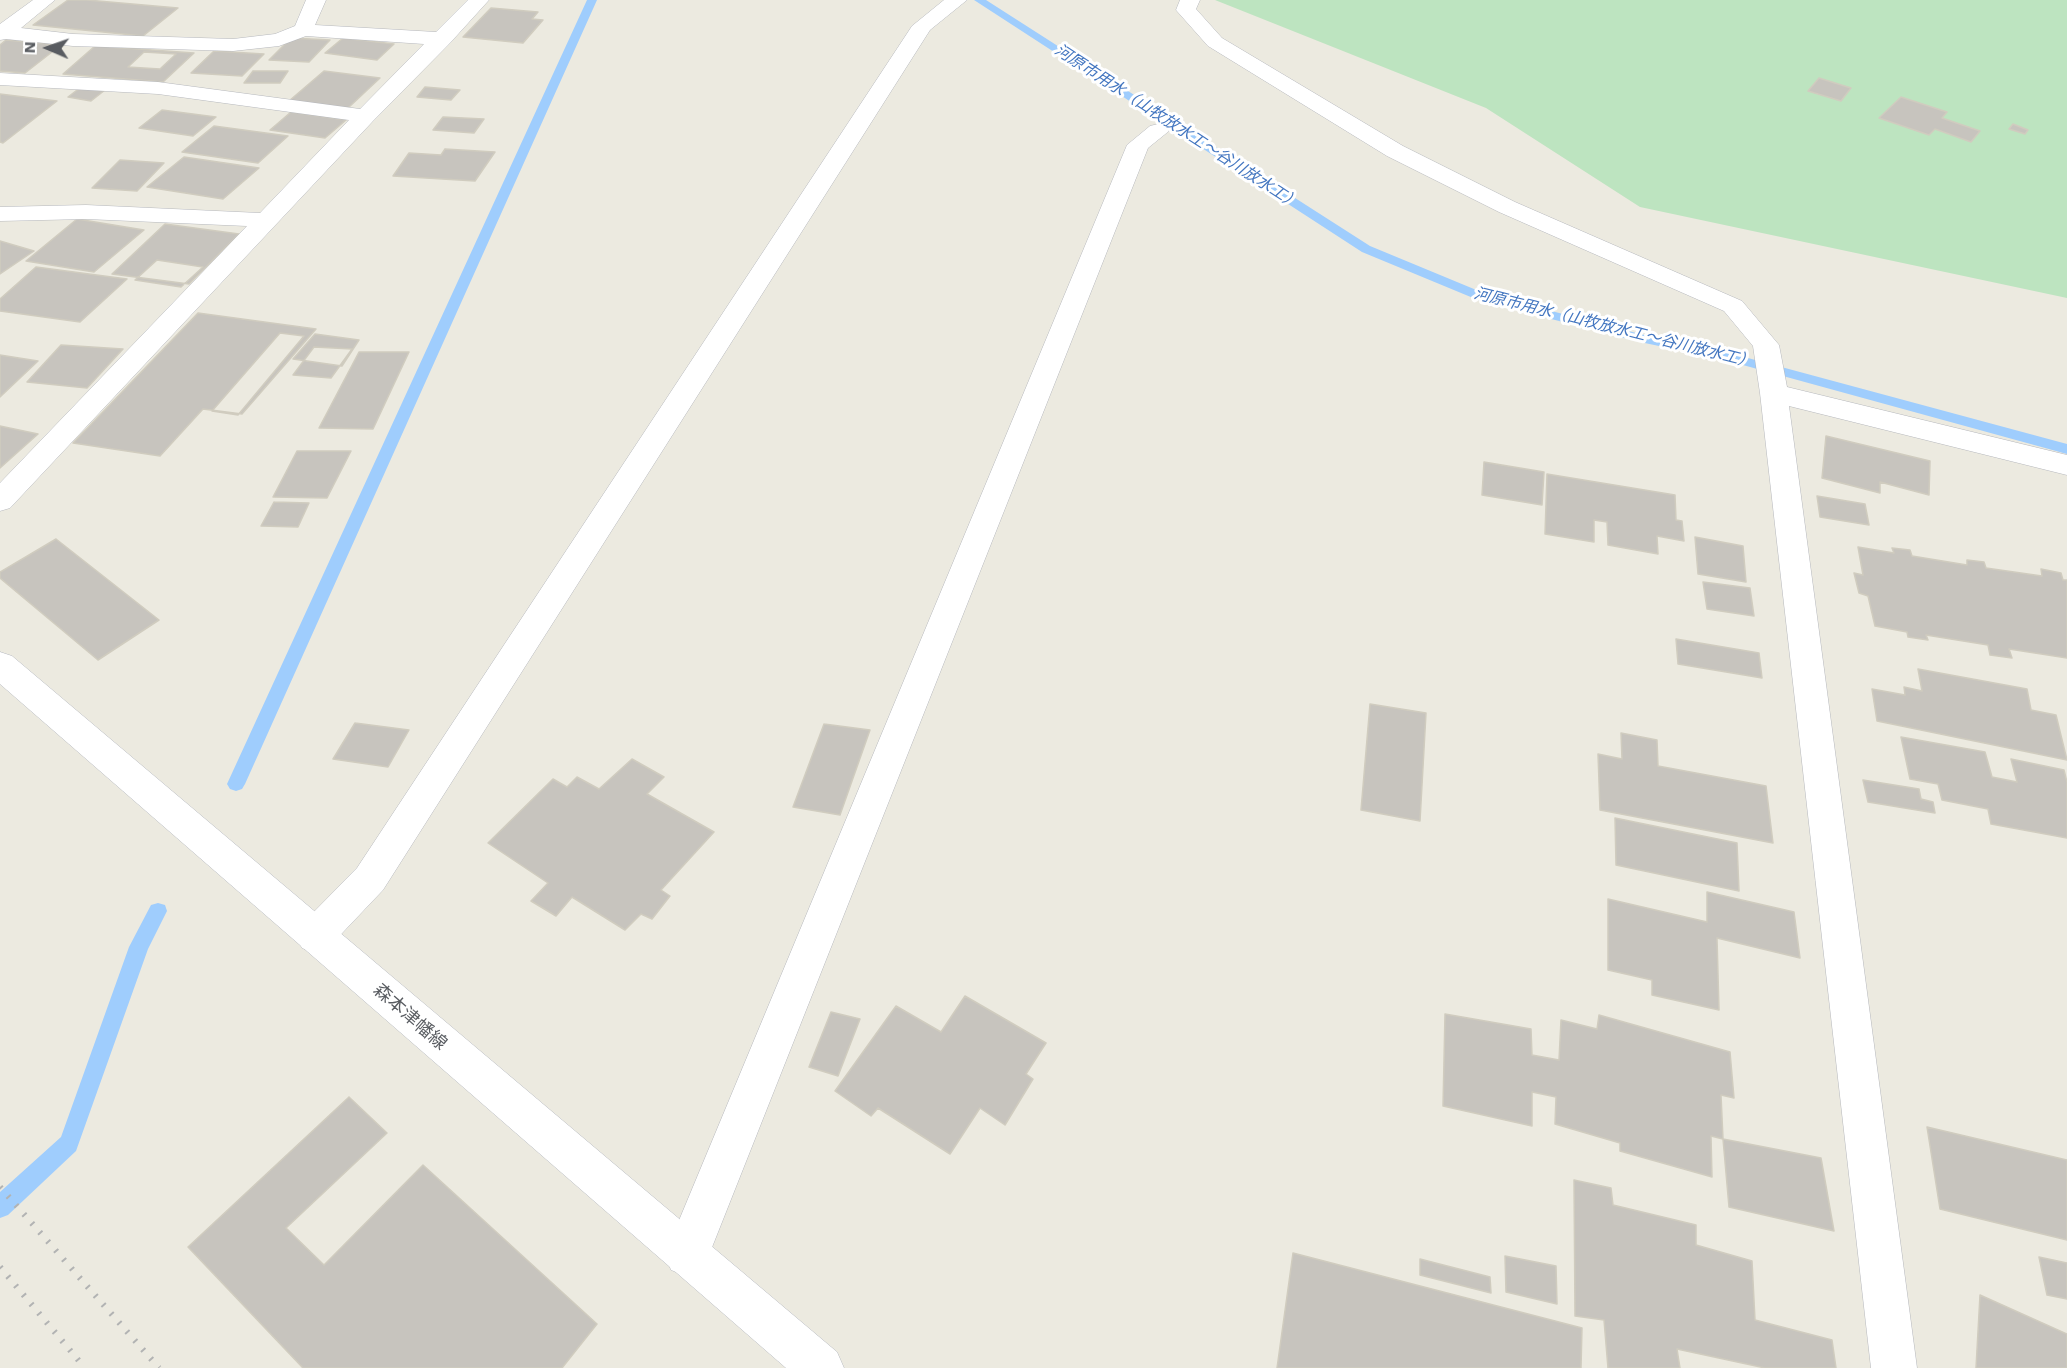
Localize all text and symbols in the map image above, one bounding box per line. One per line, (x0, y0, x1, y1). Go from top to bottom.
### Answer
north arrow (18, 18, 78, 78)
text: N (20, 41, 39, 54)
water label: 河原市用水（山牧放水工～谷川放水工） (1051, 41, 1303, 213)
water label: 河原市用水（山牧放水工～谷川放水工） (1472, 284, 1756, 372)
street label: 森本津幡線 (369, 979, 451, 1055)

